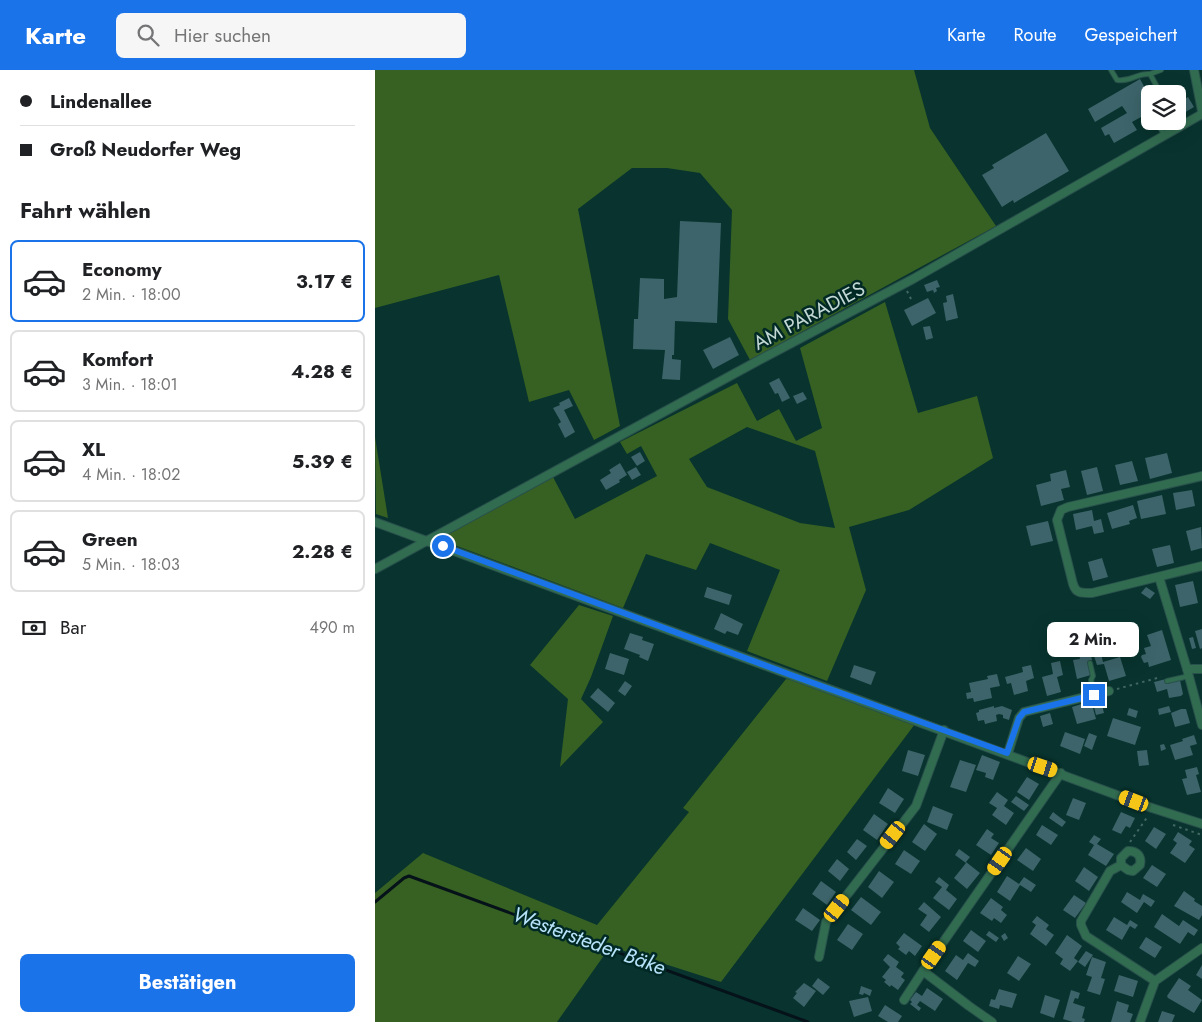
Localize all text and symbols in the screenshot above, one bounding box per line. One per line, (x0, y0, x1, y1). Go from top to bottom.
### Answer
search box (116, 13, 466, 58)
text: Karte (25, 18, 86, 53)
icon: search (134, 21, 162, 49)
text: Hier suchen (174, 22, 271, 49)
text: Karte (947, 22, 986, 48)
text: Route (1014, 22, 1056, 48)
text: Gespeichert (1084, 22, 1177, 48)
map controls (1141, 85, 1186, 130)
button: layers (1141, 85, 1186, 130)
text: Lindenallee (50, 88, 152, 115)
text: Groß Neudorfer Weg (50, 136, 241, 163)
text: Fahrt wählen (20, 194, 151, 226)
text: Economy (82, 256, 162, 283)
icon: car (22, 259, 67, 304)
text: 3.17 € (296, 268, 353, 295)
street label: AM PARADIES (748, 274, 870, 358)
text: 2 Min. · 18:00 (82, 283, 181, 306)
text: Komfort (82, 346, 153, 373)
icon: car (22, 349, 67, 394)
text: 4.28 € (291, 358, 353, 385)
text: 3 Min. · 18:01 (82, 373, 178, 396)
text: XL (82, 436, 105, 463)
icon: car (22, 439, 67, 484)
text: 5.39 € (292, 448, 353, 475)
text: 4 Min. · 18:02 (82, 463, 180, 486)
text: Green (82, 526, 138, 553)
icon: car (22, 529, 67, 574)
route start (432, 535, 454, 557)
text: 2.28 € (292, 538, 353, 565)
text: 5 Min. · 18:03 (82, 553, 180, 576)
icon: cash (20, 614, 48, 642)
text: Bar (60, 614, 86, 641)
text: 490 m (310, 616, 355, 639)
callout: 2 Min. (1048, 622, 1140, 658)
text: 2 Min. (1069, 628, 1117, 651)
route end (1083, 684, 1105, 706)
car (1026, 755, 1059, 779)
car (1117, 789, 1150, 813)
car (877, 819, 908, 851)
car (985, 844, 1014, 878)
car (821, 892, 852, 924)
water label: Westersteder Bäke (508, 899, 670, 983)
car (919, 938, 948, 972)
button: Bestätigen (20, 954, 355, 1012)

